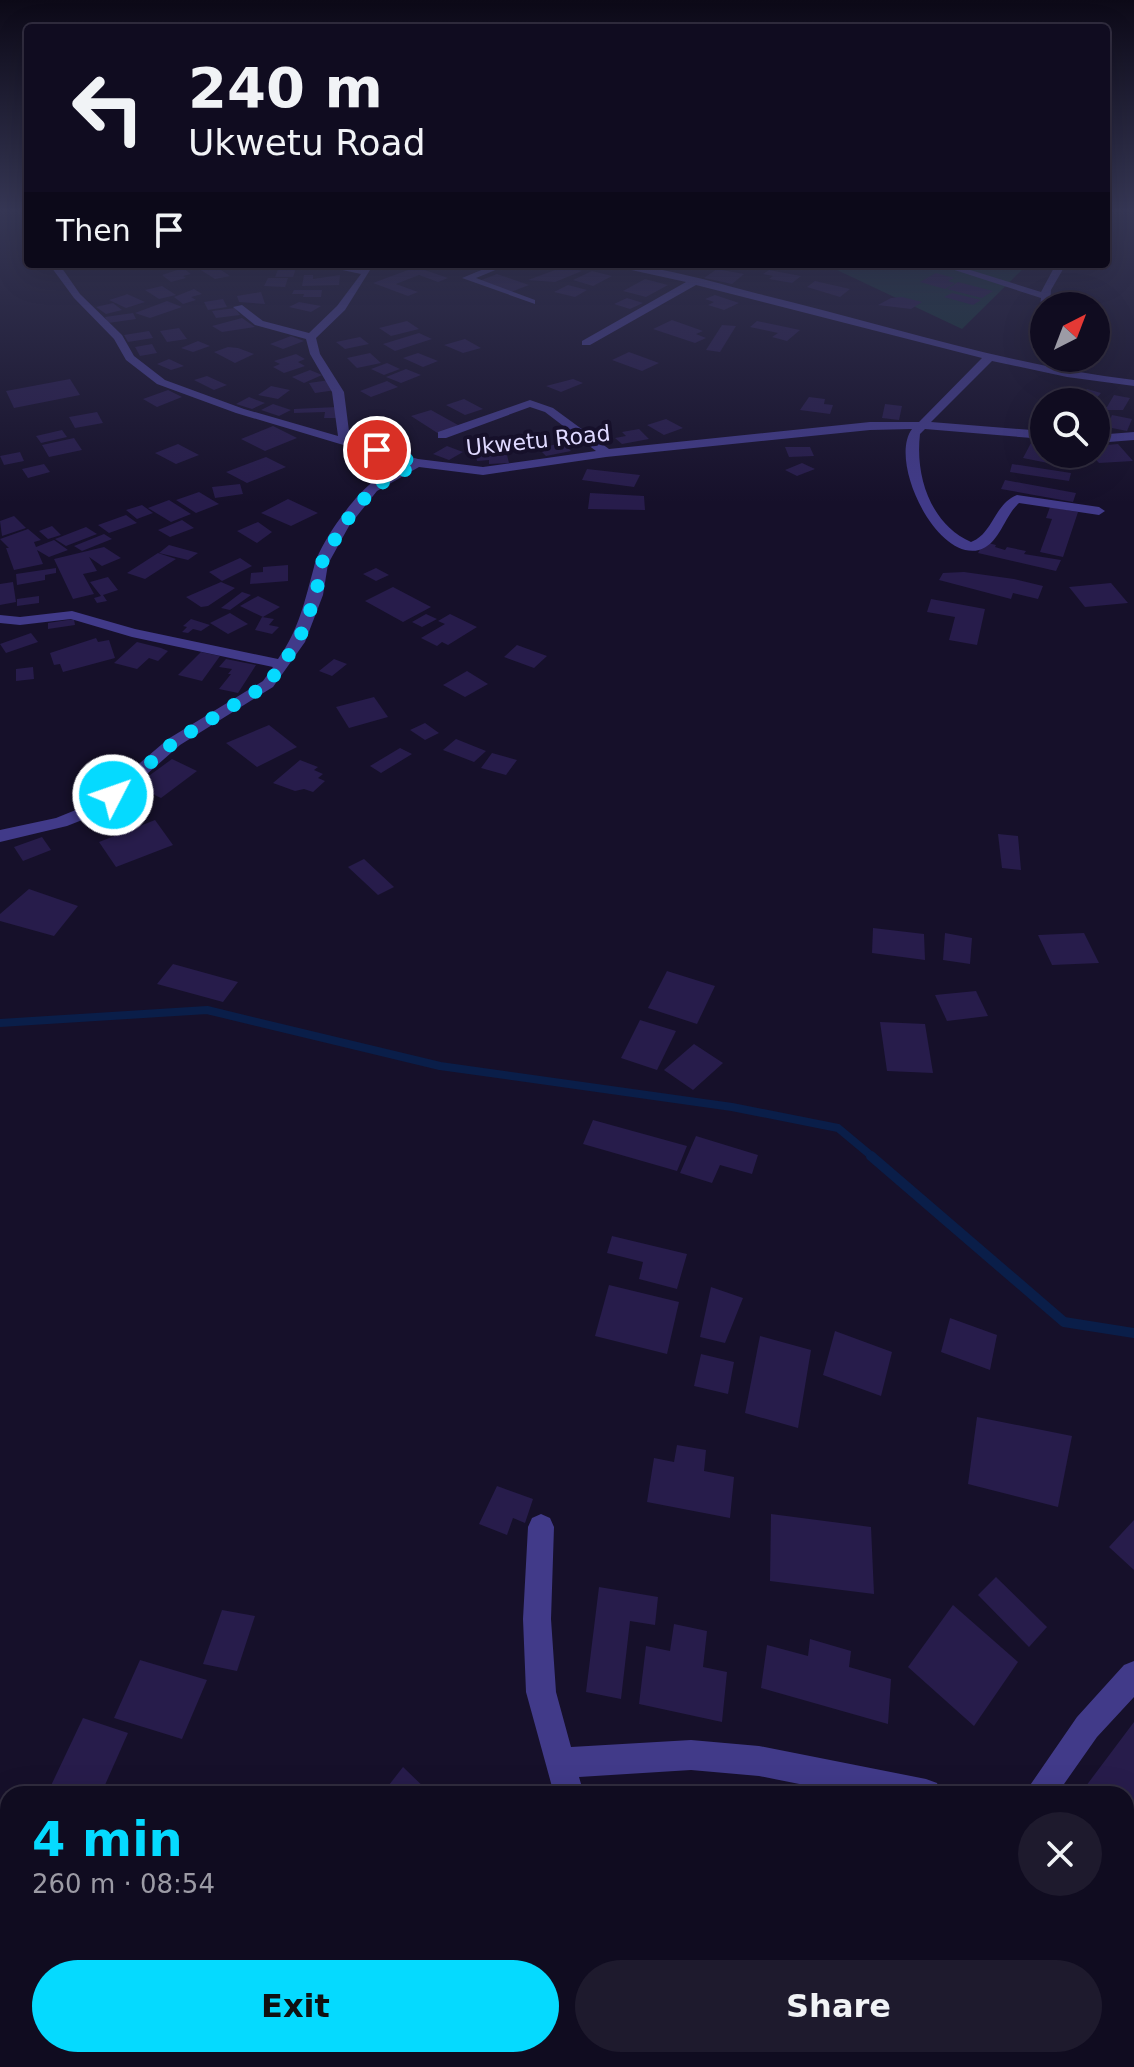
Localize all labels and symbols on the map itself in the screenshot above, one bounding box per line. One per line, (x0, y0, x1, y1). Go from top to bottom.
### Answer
north arrow (1030, 292, 1110, 372)
pin (343, 416, 411, 484)
street label: Ukwetu Road (465, 420, 612, 461)
position arrow (71, 753, 155, 837)

